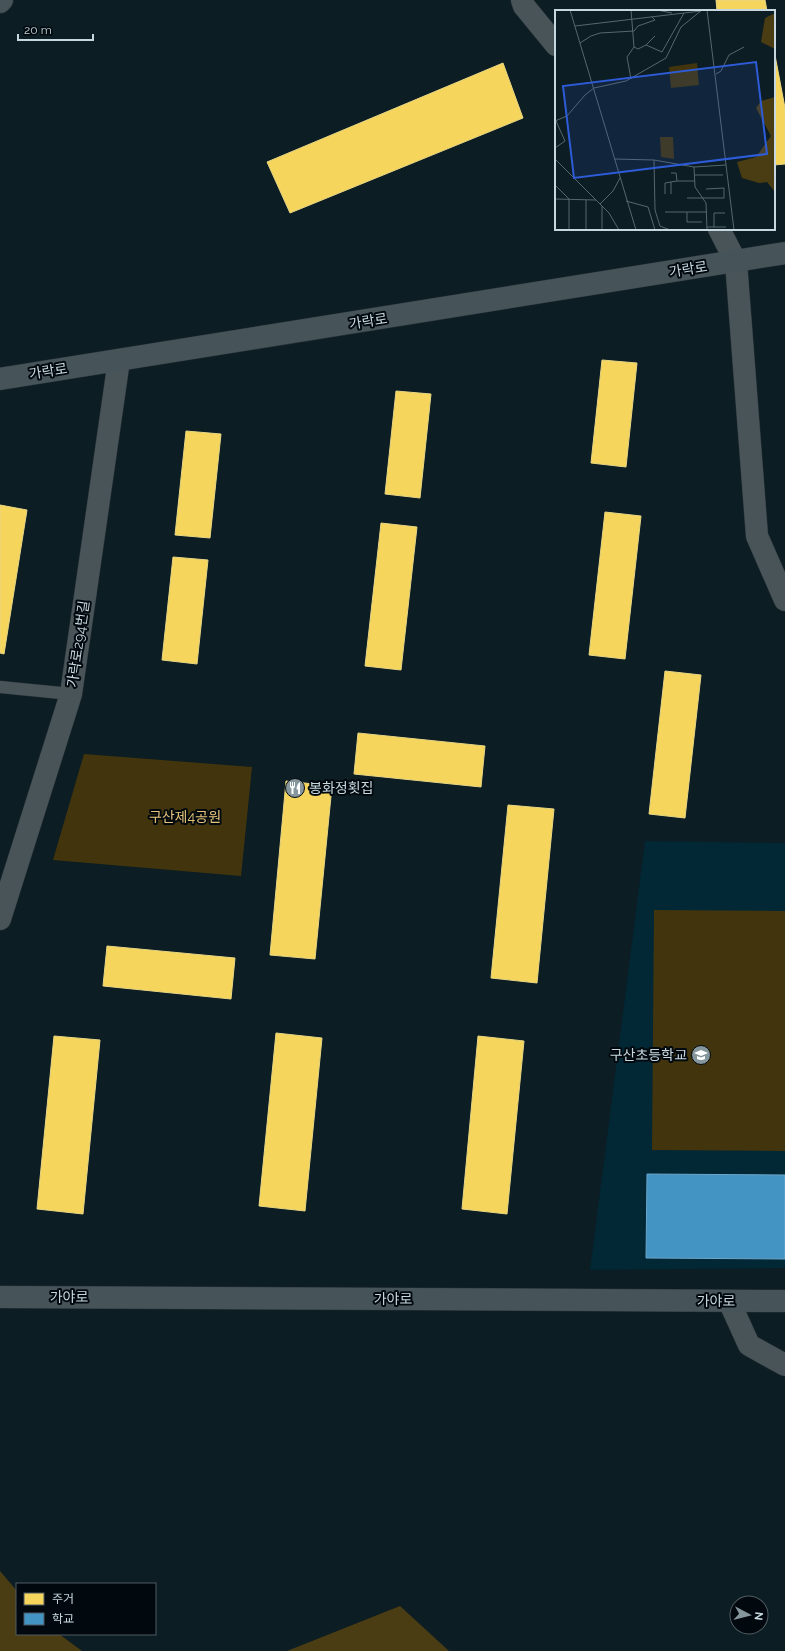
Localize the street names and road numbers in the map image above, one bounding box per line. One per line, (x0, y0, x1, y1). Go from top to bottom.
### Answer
street label: 가락로 (668, 258, 708, 280)
street label: 가락로 (348, 310, 388, 332)
street label: 가락로 (28, 360, 68, 382)
street label: 가락로294번길 (64, 600, 92, 688)
street label: 가야로 (50, 1289, 88, 1305)
street label: 가야로 (374, 1291, 412, 1307)
street label: 가야로 (697, 1293, 735, 1309)

